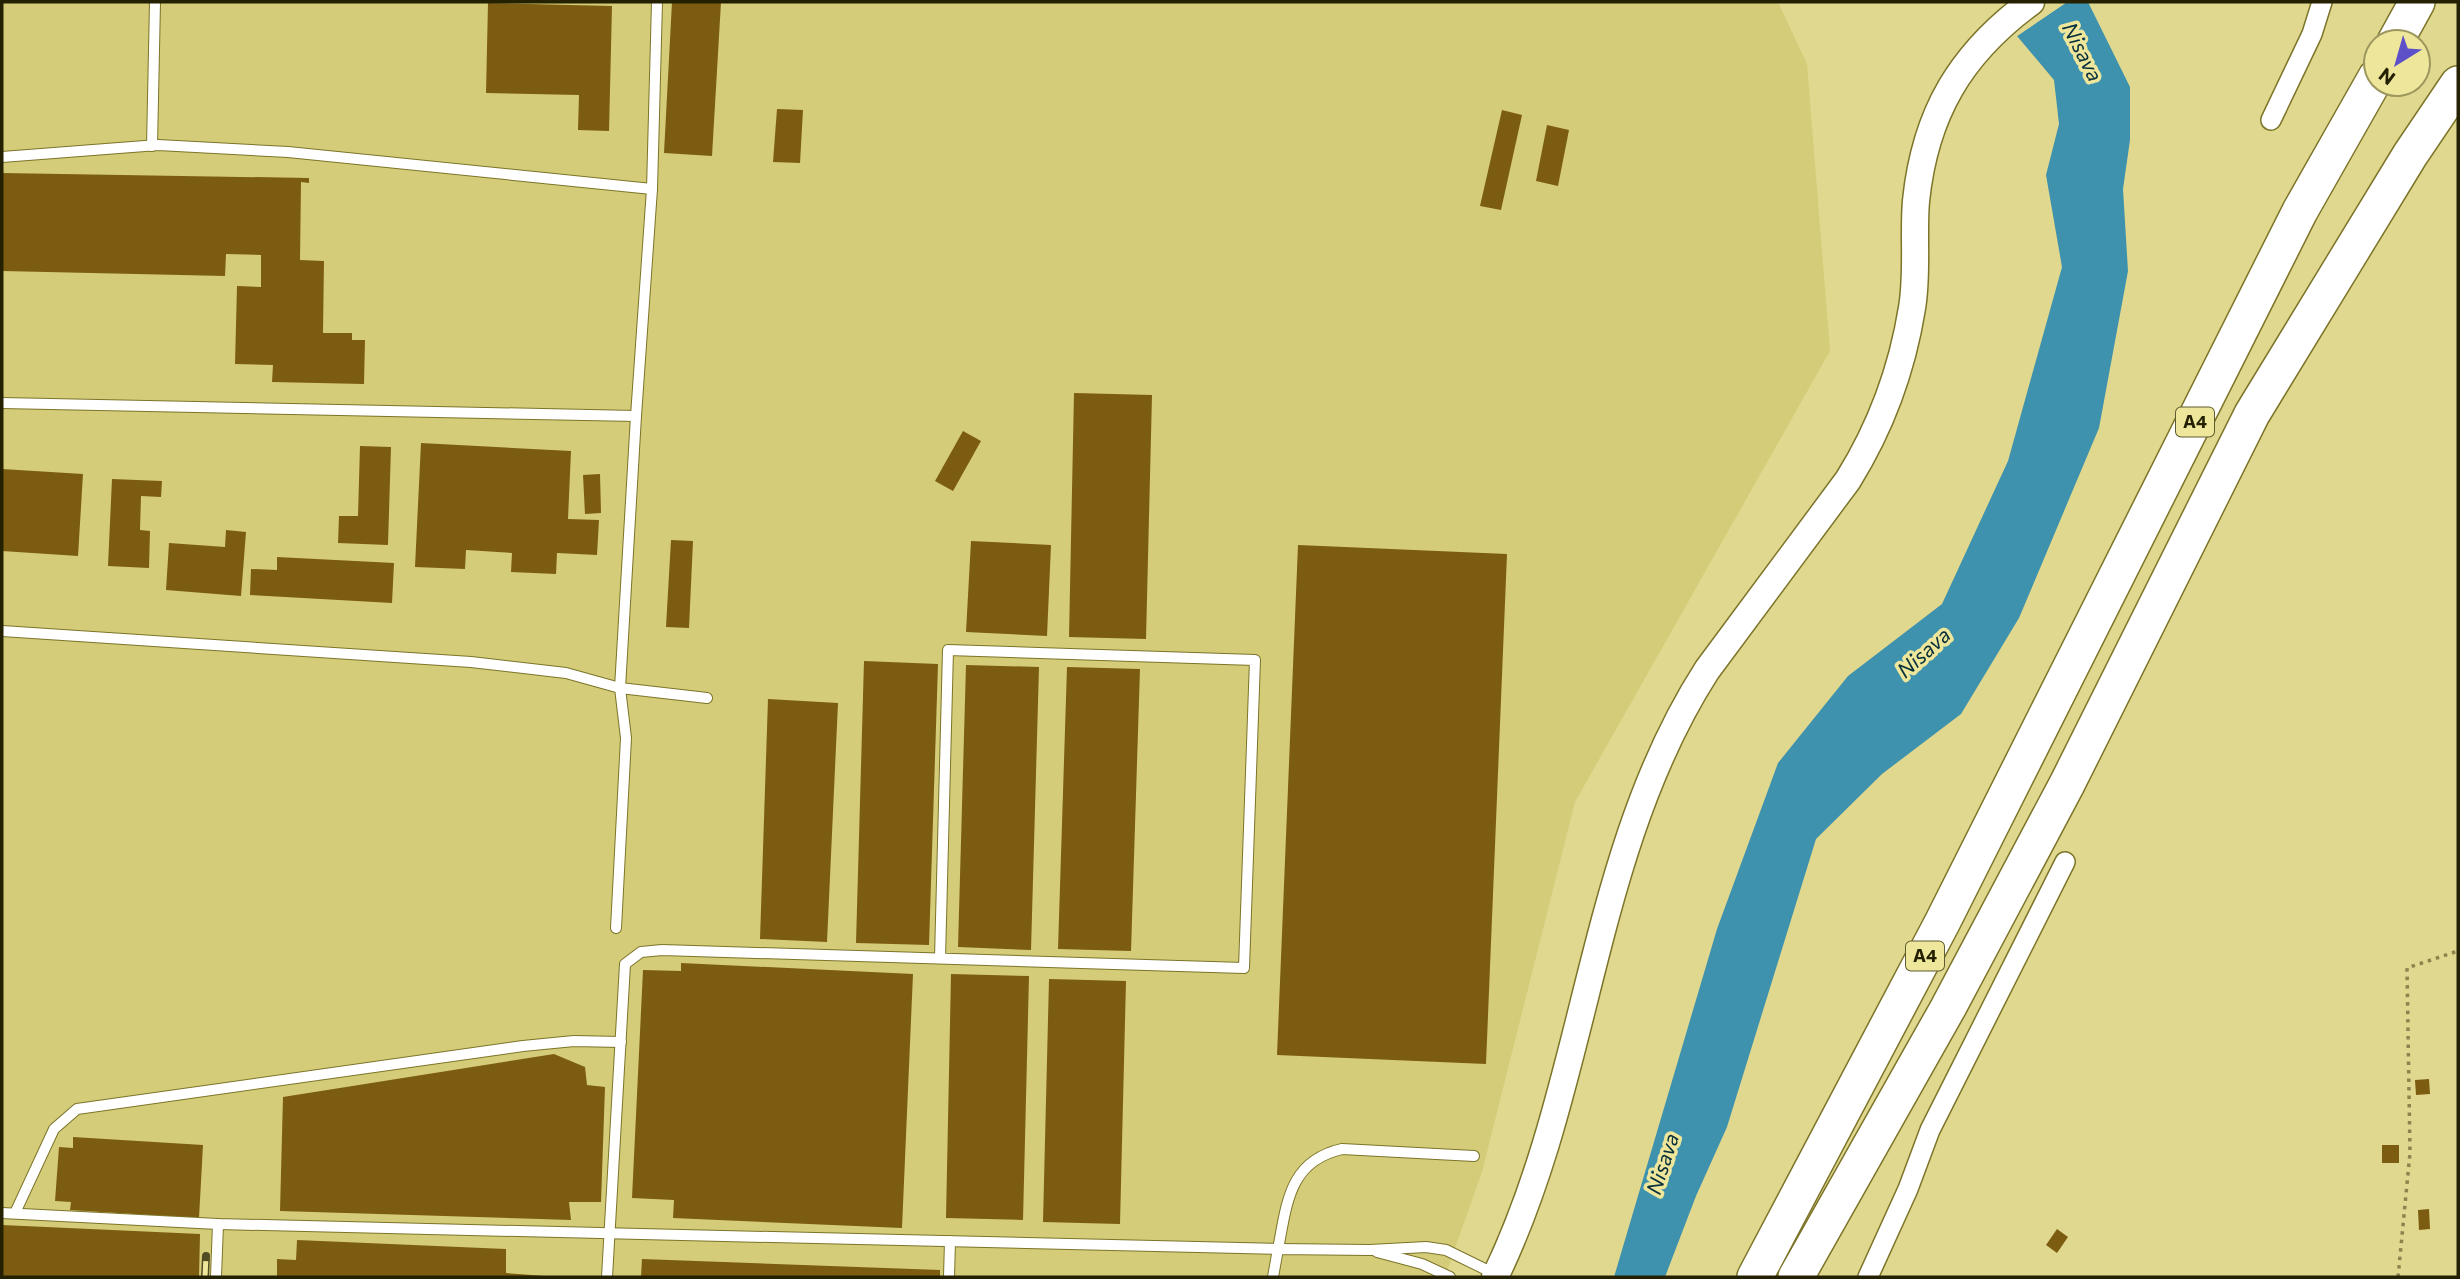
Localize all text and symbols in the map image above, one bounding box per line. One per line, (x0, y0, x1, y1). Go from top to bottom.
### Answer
water label: Nisava (2058, 18, 2109, 85)
north arrow (2362, 28, 2432, 98)
text: N (2374, 63, 2399, 90)
road number: A4 (2176, 408, 2214, 436)
water label: Nisava (1891, 622, 1955, 682)
road number: A4 (1906, 942, 1944, 971)
water label: Nisava (1640, 1130, 1683, 1197)

